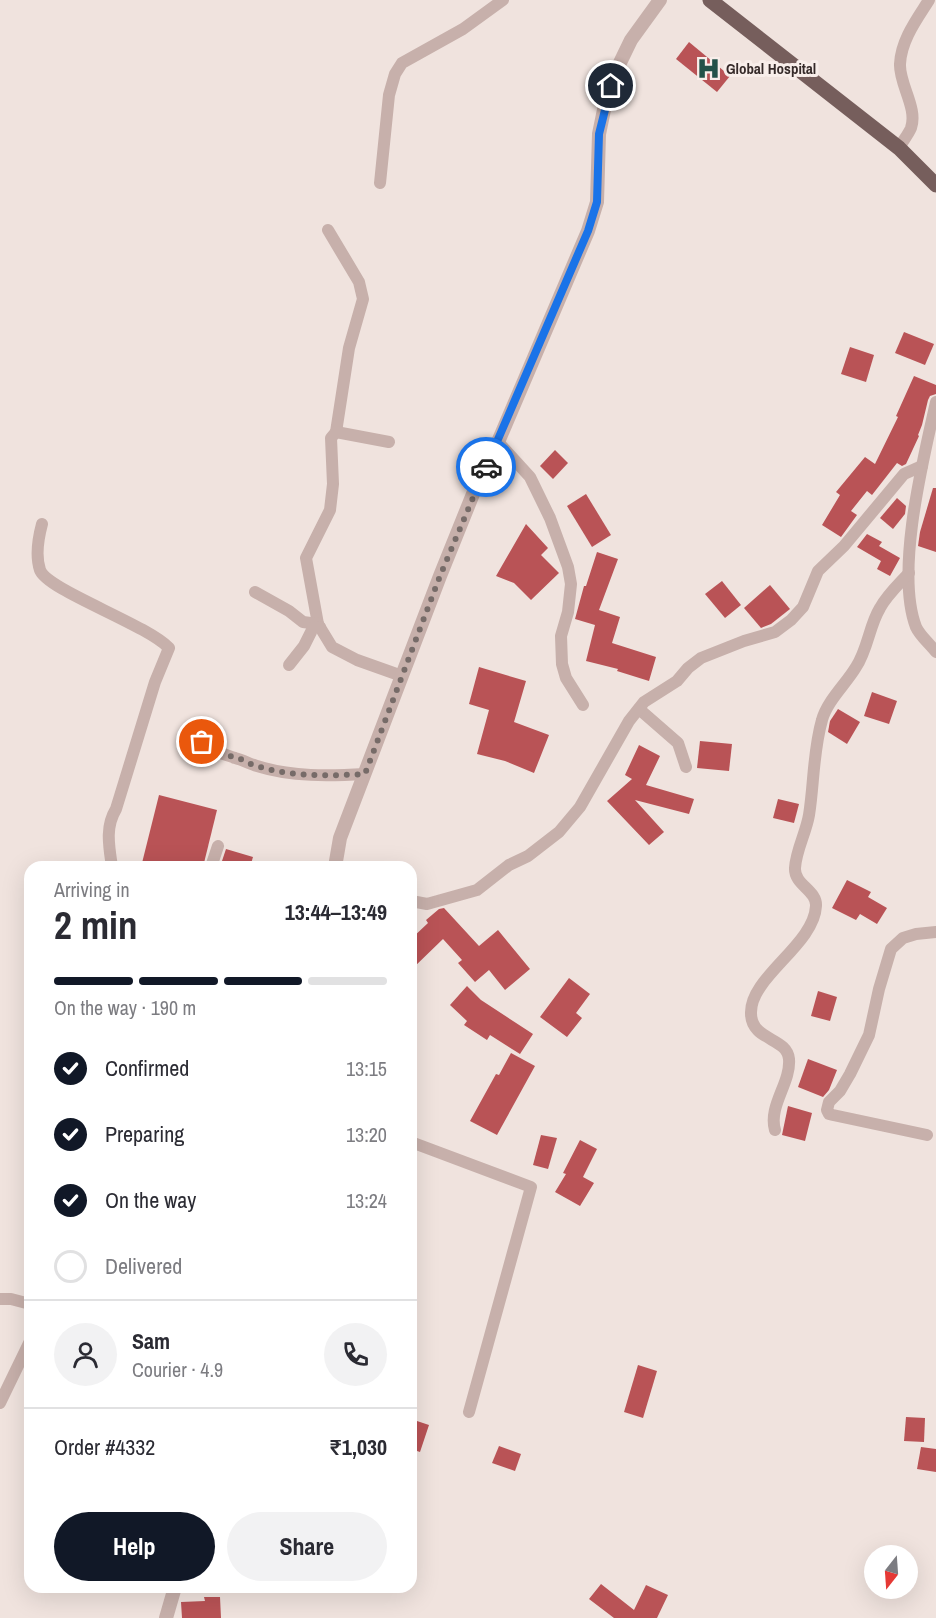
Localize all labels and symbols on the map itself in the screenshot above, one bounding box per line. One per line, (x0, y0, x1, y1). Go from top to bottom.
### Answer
hospital icon: Global Hospital (695, 55, 721, 81)
place label: Global Hospital (726, 58, 816, 79)
pin (585, 60, 636, 111)
courier (456, 437, 516, 497)
pin (176, 716, 227, 767)
north arrow (864, 1545, 918, 1599)

